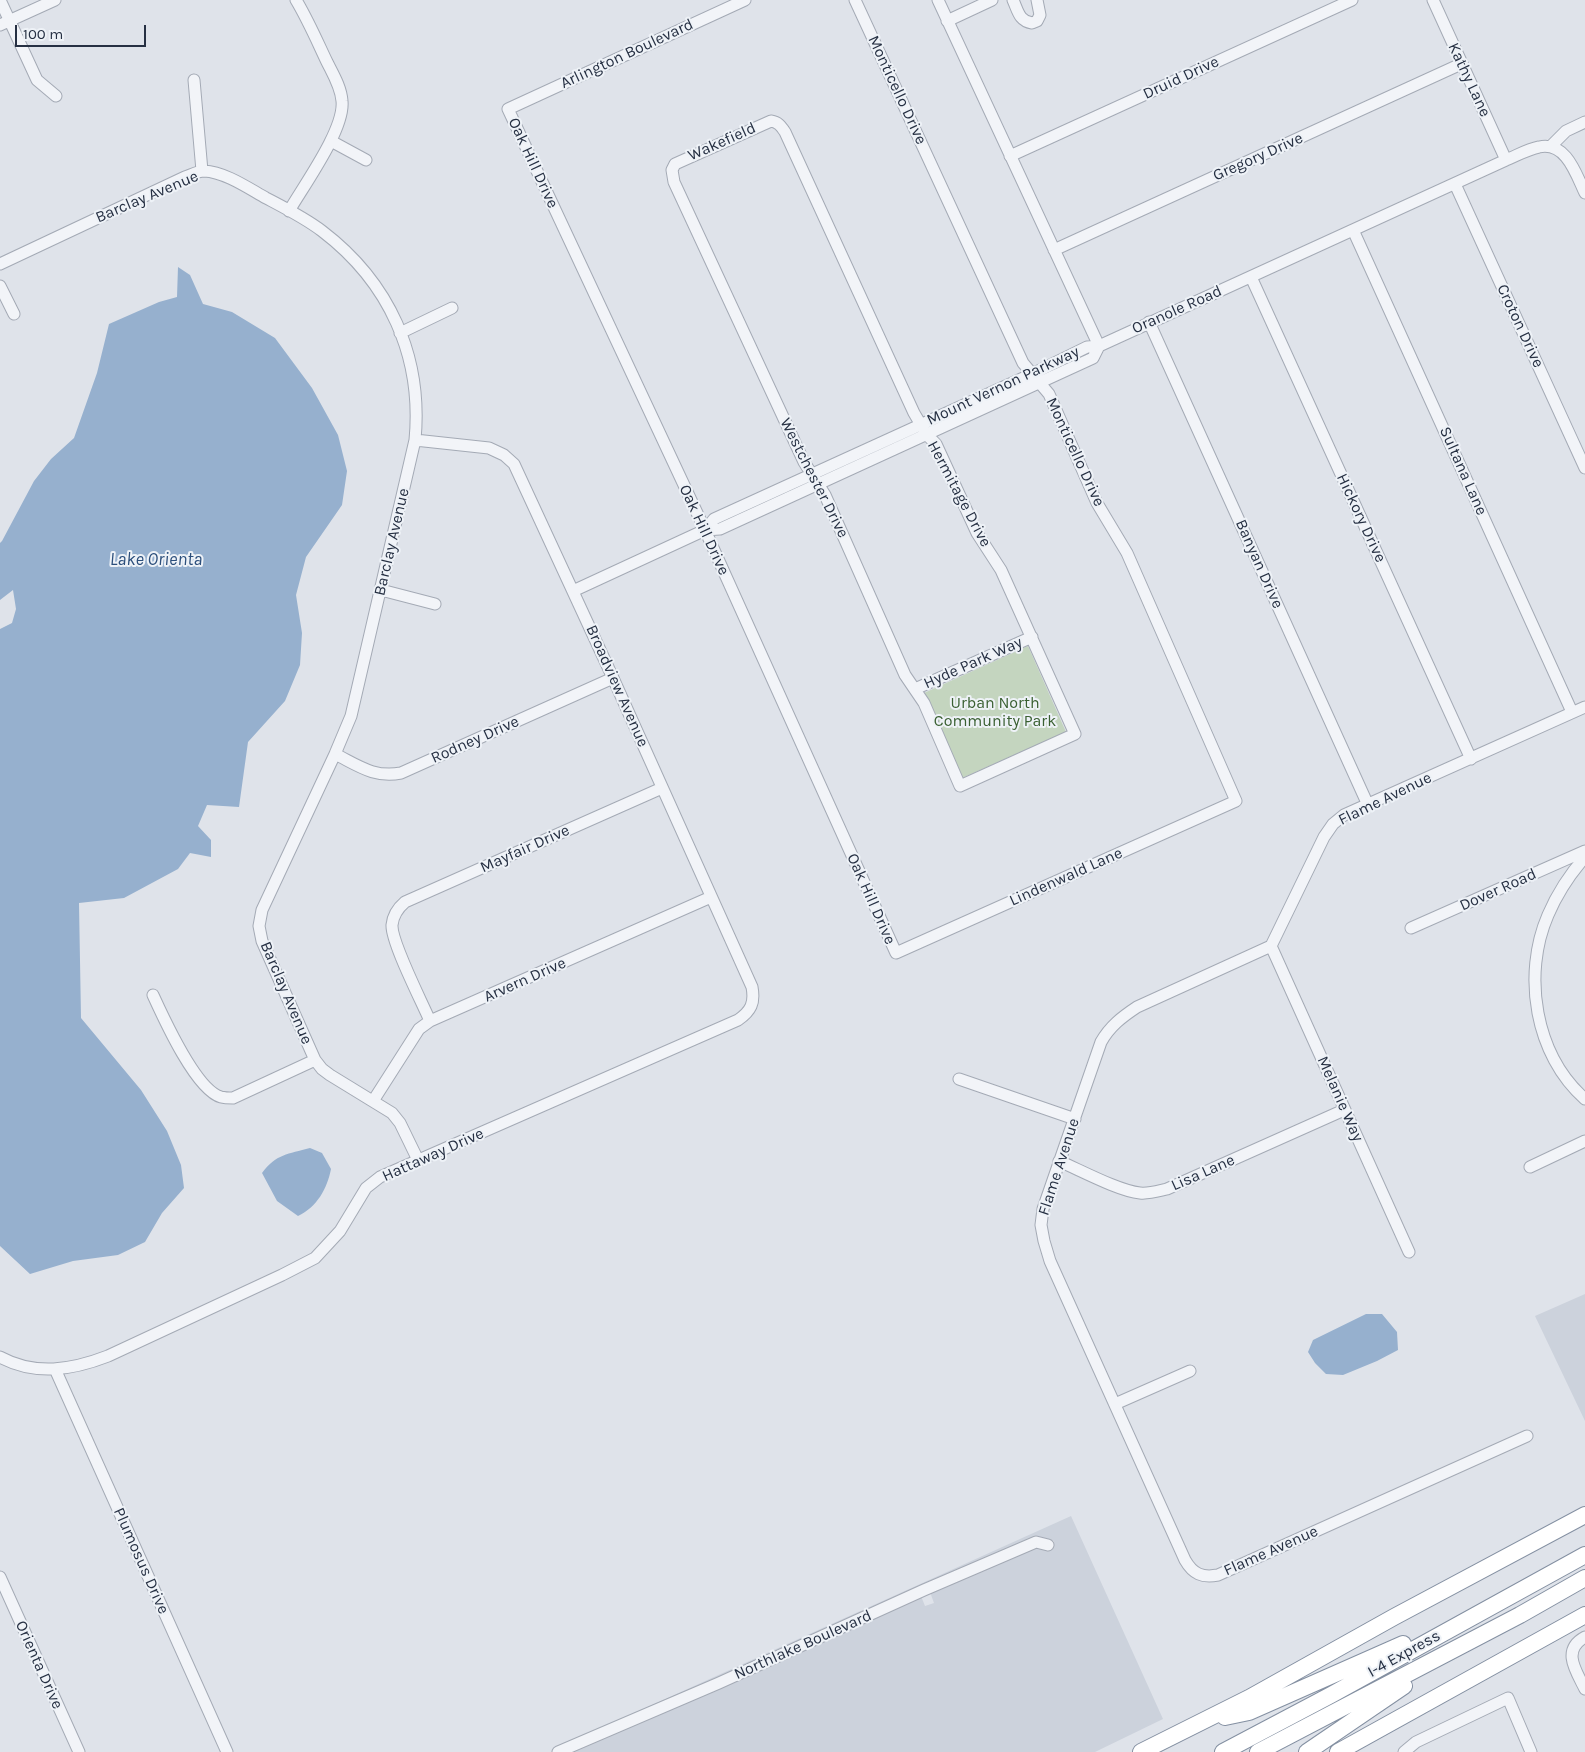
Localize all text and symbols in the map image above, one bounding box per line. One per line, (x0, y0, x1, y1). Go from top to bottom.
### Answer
scale bar (18, 15, 149, 47)
street label: Arlington Boulevard (558, 15, 696, 93)
text: 100 m (23, 25, 63, 43)
street label: Monticello Drive (863, 32, 931, 148)
street label: Kathy Lane (1443, 40, 1495, 120)
street label: Druid Drive (1140, 52, 1222, 104)
street label: Oak Hill Drive (504, 115, 562, 211)
street label: Wakefield (685, 119, 759, 165)
street label: Gregory Drive (1210, 129, 1306, 185)
street label: Barclay Avenue (93, 167, 201, 227)
street label: Croton Drive (1492, 281, 1548, 371)
street label: Oranole Road (1129, 282, 1225, 338)
street label: Mount Vernon Parkway (924, 342, 1082, 430)
street label: Monticello Drive (1041, 394, 1109, 510)
street label: Westchester Drive (775, 415, 853, 541)
street label: Sultana Lane (1435, 424, 1491, 518)
street label: Hermitage Drive (923, 438, 995, 550)
street label: Hickory Drive (1332, 470, 1390, 566)
street label: Oak Hill Drive (675, 482, 733, 578)
street label: Barclay Avenue (370, 486, 414, 598)
street label: Banyan Drive (1231, 516, 1287, 612)
water label: Lake Orienta (110, 549, 202, 571)
street label: Broadview Avenue (581, 622, 653, 750)
street label: Hyde Park Way (921, 633, 1025, 693)
park label: Urban North Community Park (934, 693, 1056, 731)
street label: Rodney Drive (428, 712, 522, 768)
street label: Flame Avenue (1335, 768, 1435, 830)
street label: Mayfair Drive (477, 821, 573, 877)
street label: Lindenwald Lane (1007, 844, 1125, 910)
street label: Oak Hill Drive (842, 851, 900, 947)
street label: Dover Road (1457, 865, 1539, 915)
street label: Barclay Avenue (256, 939, 316, 1047)
street label: Arvern Drive (481, 953, 569, 1007)
street label: Melanie Way (1313, 1053, 1367, 1145)
street label: Flame Avenue (1034, 1116, 1084, 1218)
street label: Hattaway Drive (379, 1124, 487, 1186)
street label: Lisa Lane (1168, 1151, 1238, 1195)
street label: Plumosus Drive (109, 1505, 173, 1617)
street label: Flame Avenue (1221, 1522, 1321, 1580)
street label: Northlake Boulevard (731, 1606, 875, 1684)
street label: Orienta Drive (11, 1618, 67, 1712)
street label: I-4 Express (1364, 1626, 1444, 1682)

